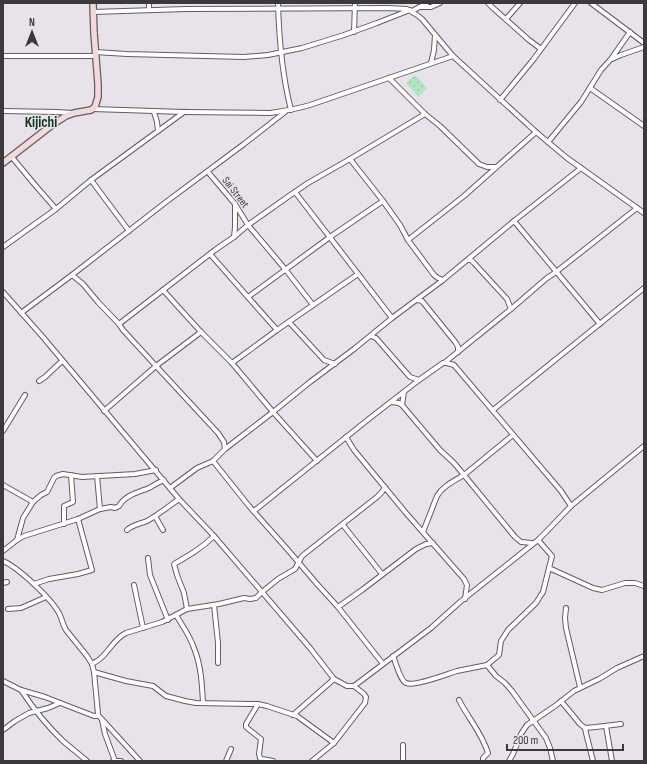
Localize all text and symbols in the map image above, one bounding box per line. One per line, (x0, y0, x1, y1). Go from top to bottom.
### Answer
north arrow (12, 12, 52, 52)
text: N (29, 16, 35, 29)
district label: Kijichi (25, 113, 57, 132)
street label: Sai Street (219, 174, 252, 211)
scale bar (507, 726, 623, 752)
text: 200 m (513, 733, 539, 748)

